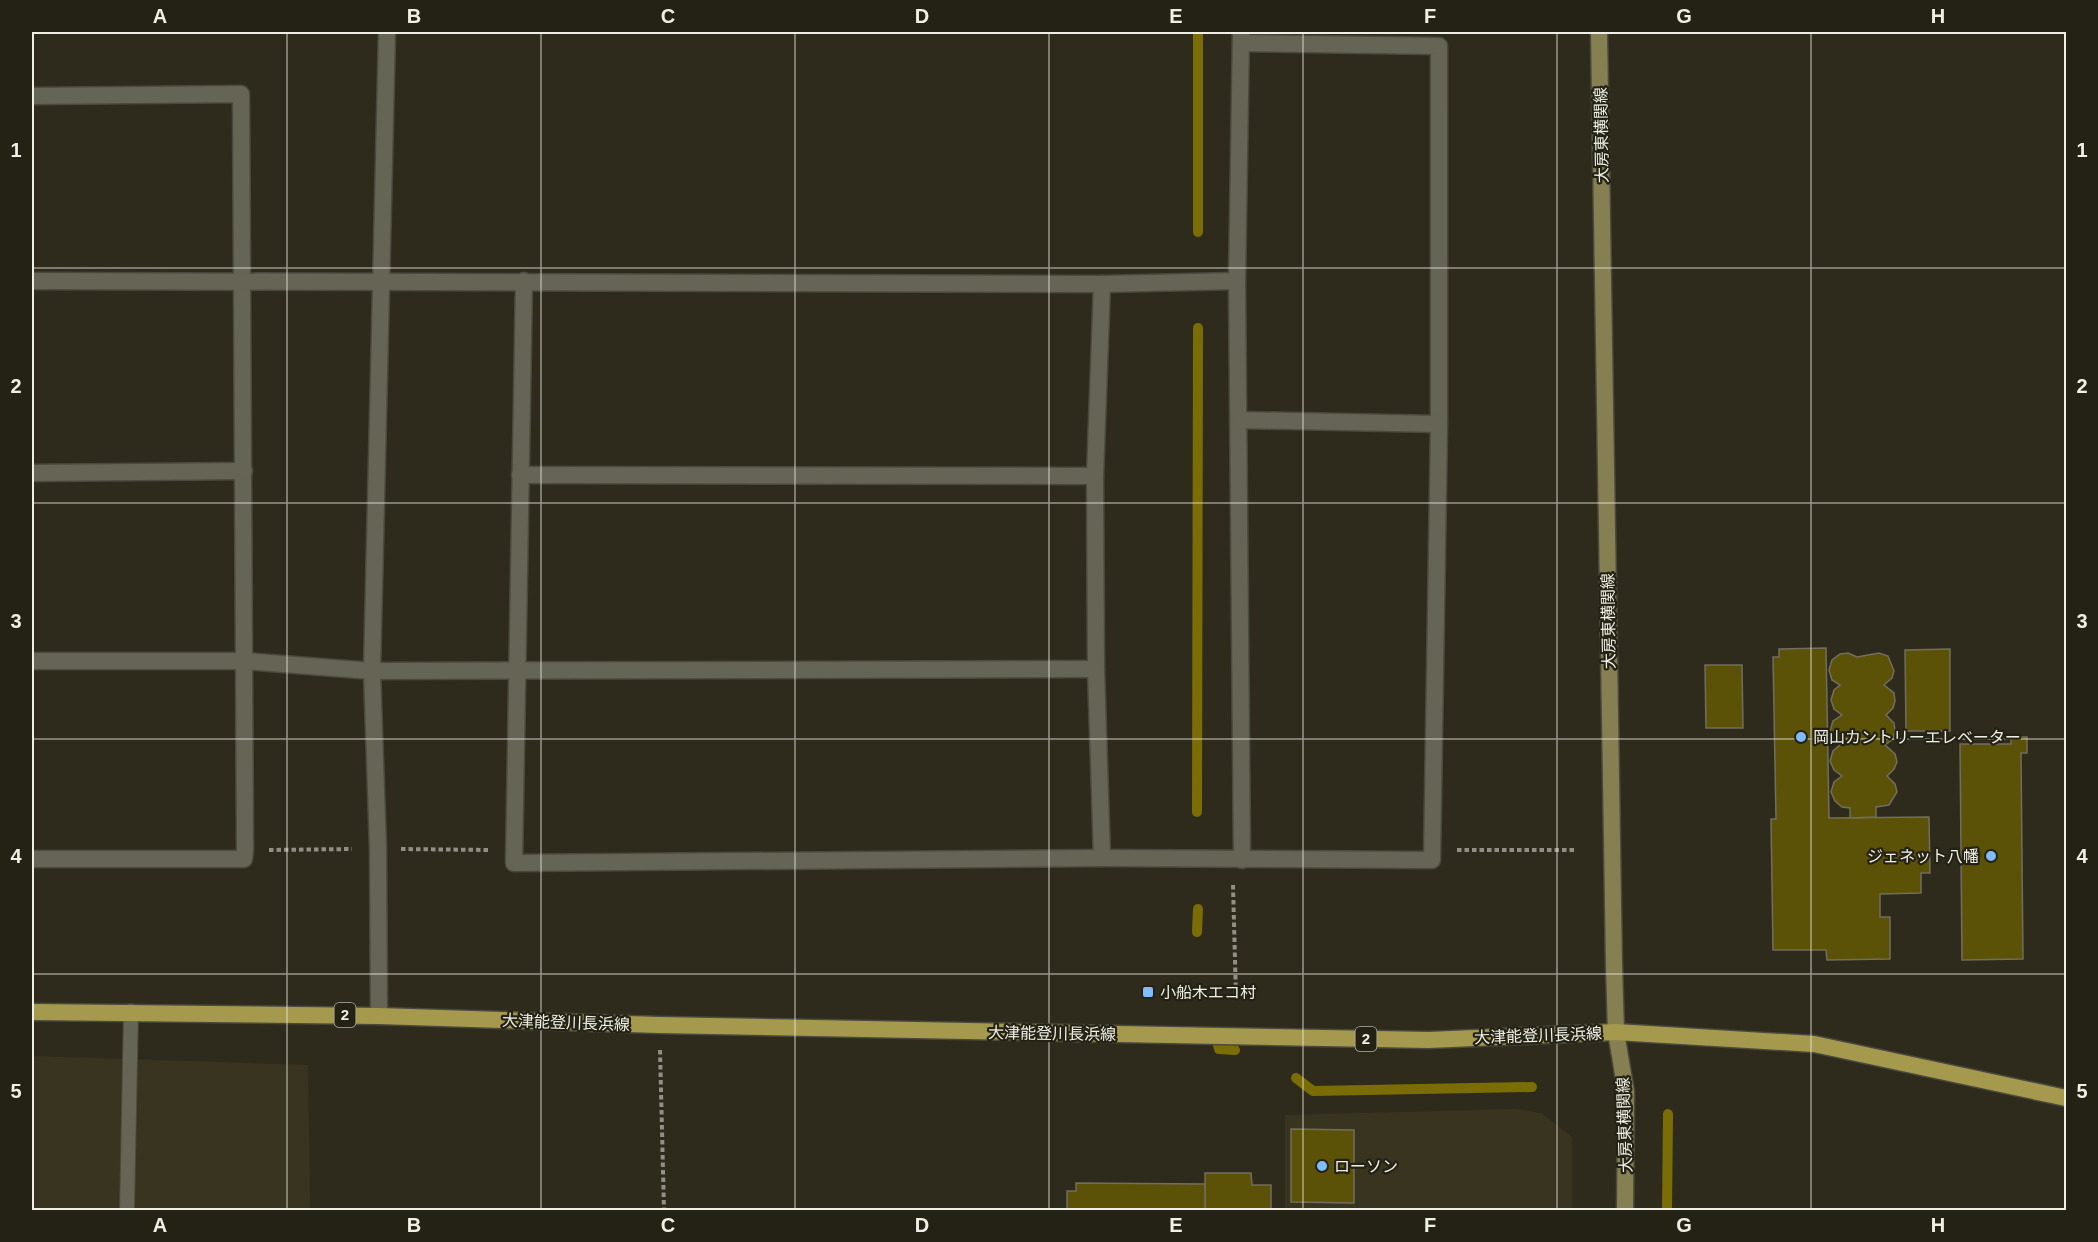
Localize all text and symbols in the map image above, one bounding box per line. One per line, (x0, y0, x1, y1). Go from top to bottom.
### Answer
text: A (153, 5, 167, 27)
text: B (407, 5, 421, 27)
text: C (661, 5, 675, 27)
text: D (915, 5, 929, 27)
text: E (1169, 5, 1183, 27)
text: F (1424, 5, 1436, 27)
text: G (1676, 5, 1692, 27)
text: H (1931, 5, 1945, 27)
street label: 大房東横関線 (1592, 87, 1611, 183)
text: 1 (10, 139, 22, 161)
text: 1 (2076, 139, 2088, 161)
text: 2 (10, 375, 22, 397)
text: 2 (2076, 375, 2088, 397)
street label: 大房東横関線 (1599, 573, 1618, 669)
text: 3 (10, 610, 22, 632)
text: 3 (2076, 610, 2088, 632)
place label: 岡山カントリーエレベーター (1813, 729, 2021, 746)
marker: 岡山カントリーエレベーター (1794, 730, 1808, 744)
text: 4 (10, 845, 22, 867)
text: 4 (2076, 845, 2088, 867)
place label: ジェネット八幡 (1867, 848, 1979, 865)
marker: ジェネット八幡 (1984, 849, 1998, 863)
place label: 小船木エコ村 (1160, 984, 1256, 1001)
marker: 小船木エコ村 (1141, 985, 1155, 999)
road number: 2 (334, 1003, 356, 1027)
street label: 大津能登川長浜線 (502, 1012, 630, 1033)
street label: 大津能登川長浜線 (988, 1024, 1116, 1043)
street label: 大津能登川長浜線 (1474, 1025, 1602, 1046)
road number: 2 (1356, 1027, 1376, 1051)
street label: 大房東横関線 (1614, 1077, 1635, 1173)
text: 5 (10, 1080, 22, 1102)
text: 5 (2076, 1080, 2088, 1102)
place label: ローソン (1334, 1158, 1398, 1175)
marker: ローソン (1315, 1159, 1329, 1173)
text: A (153, 1214, 167, 1236)
text: B (407, 1214, 421, 1236)
text: C (661, 1214, 675, 1236)
text: D (915, 1214, 929, 1236)
text: E (1169, 1214, 1183, 1236)
text: F (1424, 1214, 1436, 1236)
text: G (1676, 1214, 1692, 1236)
text: H (1931, 1214, 1945, 1236)

